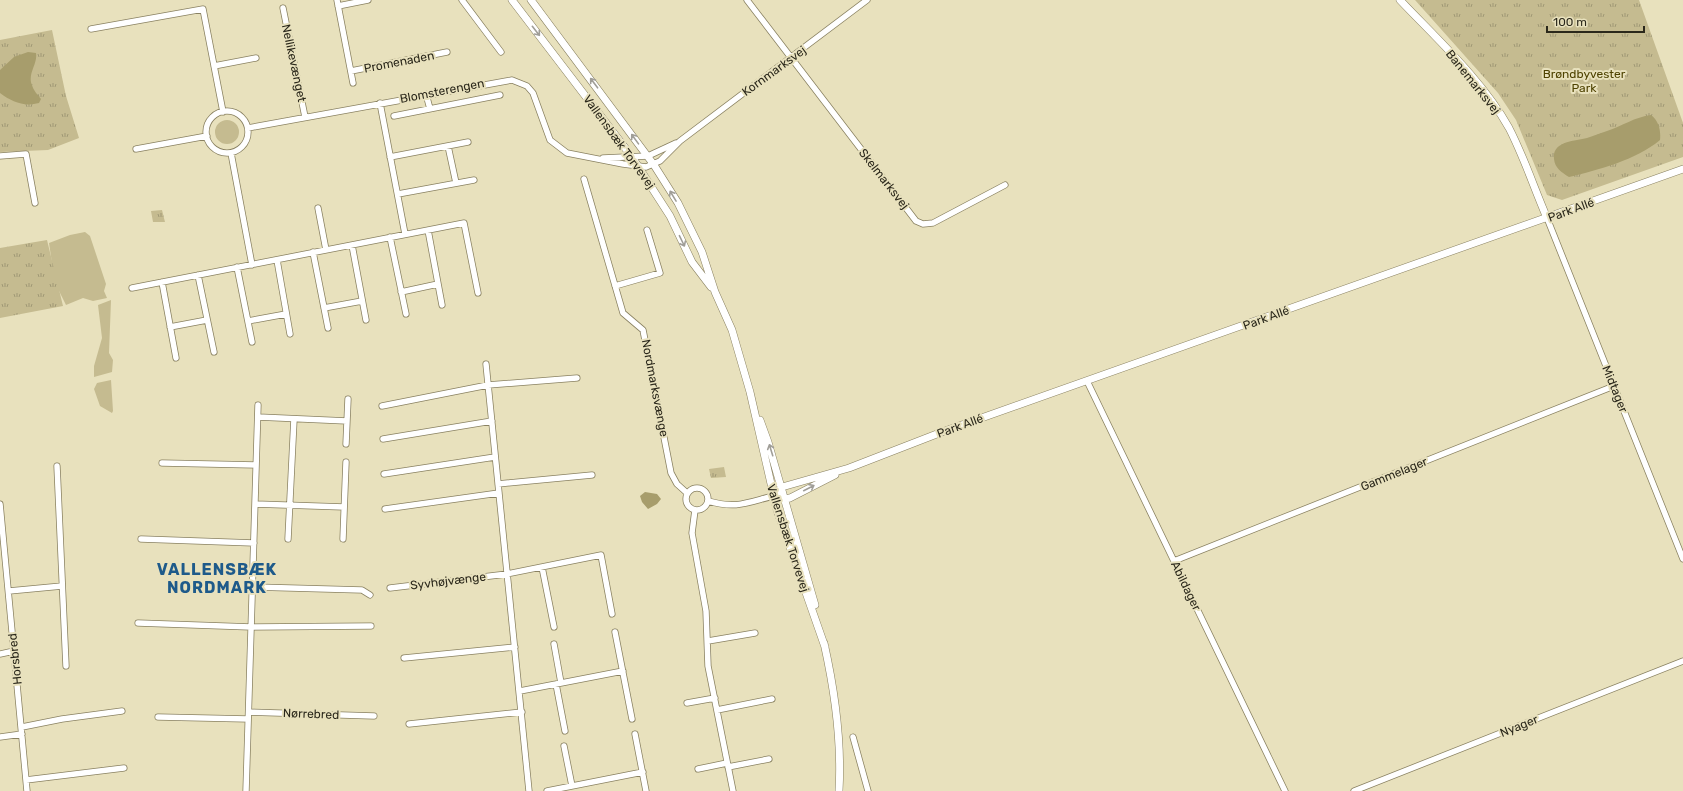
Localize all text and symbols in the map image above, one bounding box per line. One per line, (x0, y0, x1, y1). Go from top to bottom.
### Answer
scale bar (1547, 8, 1644, 34)
text: 100 m (1553, 15, 1587, 29)
street label: Nellikevænget (279, 23, 309, 103)
one-way arrow (532, 25, 540, 36)
street label: Kornmarksvej (739, 43, 809, 99)
street label: Banemarksvej (1443, 47, 1503, 117)
street label: Promenaden (363, 48, 435, 76)
park label: Brøndbyvester Park (1543, 67, 1626, 95)
street label: Blomsterengen (399, 76, 485, 106)
one-way arrow (589, 78, 598, 89)
street label: Vallensbæk Torvevej (580, 92, 658, 192)
one-way arrow (631, 134, 639, 145)
street label: Skelmarksvej (856, 146, 912, 212)
one-way arrow (669, 190, 677, 202)
street label: Park Allé (1546, 195, 1596, 225)
one-way arrow (679, 235, 686, 247)
street label: Park Allé (1241, 303, 1291, 333)
street label: Nordmarksvænge (639, 338, 671, 438)
street label: Midtager (1599, 364, 1631, 415)
street label: Park Allé (935, 411, 985, 441)
one-way arrow (767, 443, 774, 456)
street label: Gammelager (1359, 454, 1430, 494)
street label: Vallensbæk Torvevej (764, 482, 812, 594)
one-way arrow (803, 484, 815, 491)
street label: Abildager (1168, 559, 1204, 613)
district label: VALLENSBÆK NORDMARK (157, 560, 277, 597)
street label: Syvhøjvænge (409, 569, 487, 593)
street label: Horsbred (5, 633, 25, 685)
street label: Nørrebred (283, 706, 339, 722)
street label: Nyager (1498, 712, 1540, 740)

